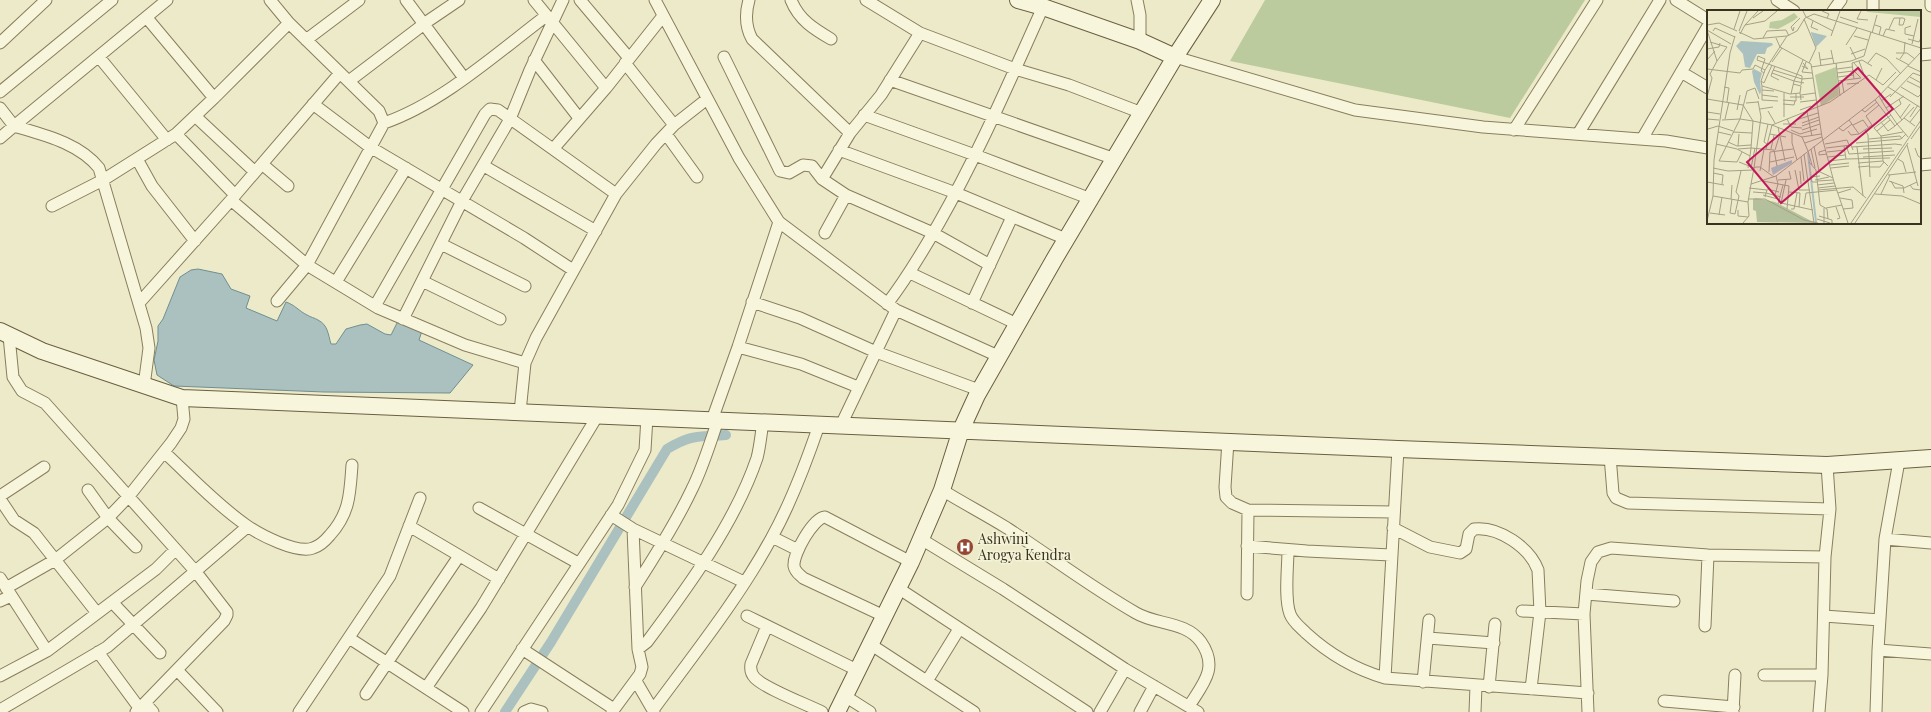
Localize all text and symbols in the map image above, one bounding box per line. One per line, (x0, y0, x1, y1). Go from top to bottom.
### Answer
inset map (1707, 10, 1921, 224)
place label: Ashwini Arogya Kendra (977, 529, 1071, 564)
hospital icon: Ashwini Arogya Kendra (955, 537, 975, 557)

